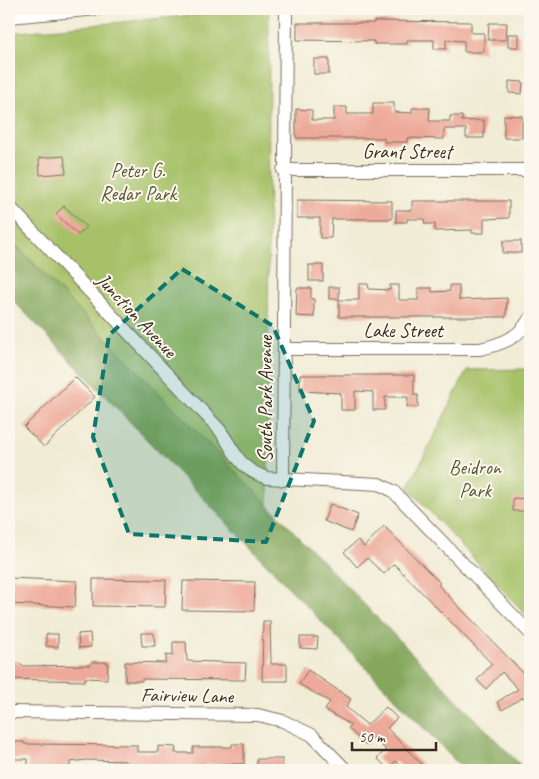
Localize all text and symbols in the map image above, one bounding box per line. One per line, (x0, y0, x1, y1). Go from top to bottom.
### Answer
street label: Grant Street (362, 139, 455, 164)
park label: Peter G. Redar Park (100, 158, 178, 206)
street label: Junction Avenue (91, 267, 183, 364)
street label: Lake Street (363, 318, 445, 343)
street label: South Park Avenue (253, 334, 278, 462)
park label: Beidron Park (449, 455, 502, 503)
street label: Fairview Lane (141, 682, 235, 709)
scale bar (352, 719, 435, 751)
text: 50 m (359, 728, 386, 747)

